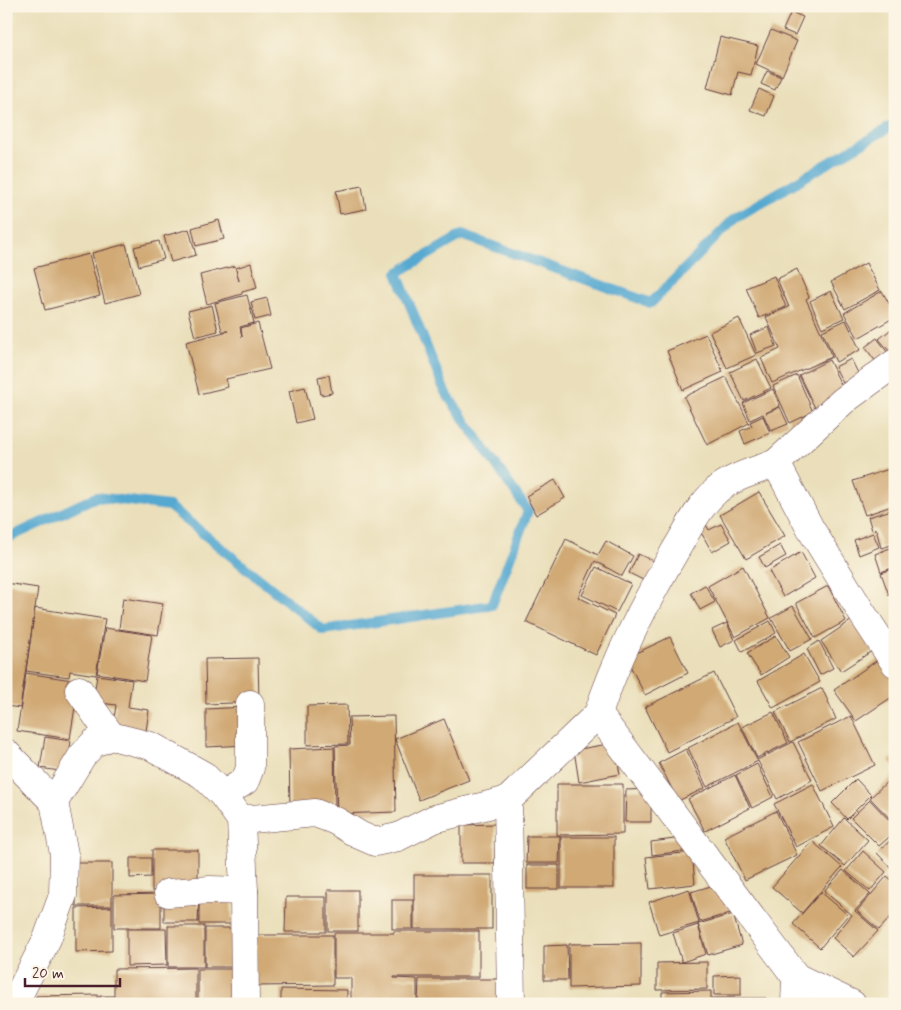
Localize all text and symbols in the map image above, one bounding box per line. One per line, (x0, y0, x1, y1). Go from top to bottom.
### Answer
scale bar (25, 955, 120, 987)
text: 20 m (32, 964, 64, 984)

